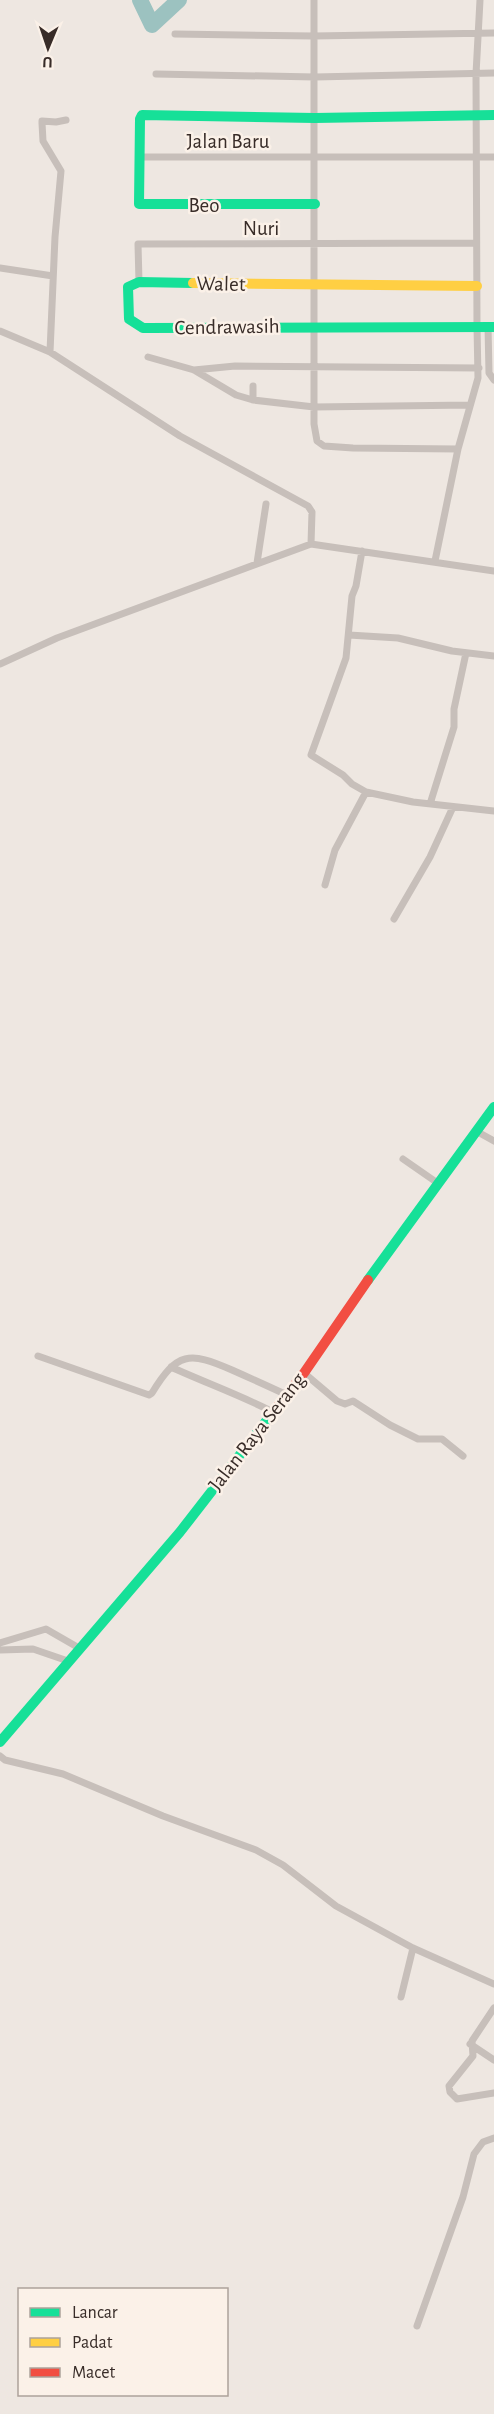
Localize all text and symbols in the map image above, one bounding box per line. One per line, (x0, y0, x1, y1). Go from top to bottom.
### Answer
north arrow (18, 18, 78, 78)
text: U (42, 54, 53, 70)
street label: Jalan Baru (186, 131, 270, 152)
street label: Beo (188, 195, 220, 216)
street label: Nuri (243, 218, 279, 239)
street label: Walet (196, 273, 246, 295)
street label: Cendrawasih (174, 316, 280, 338)
street label: Jalan Raya Serang (205, 1368, 310, 1495)
legend (18, 2288, 228, 2396)
text: Lancar (72, 2304, 118, 2322)
text: Padat (72, 2334, 113, 2352)
text: Macet (72, 2364, 116, 2382)

